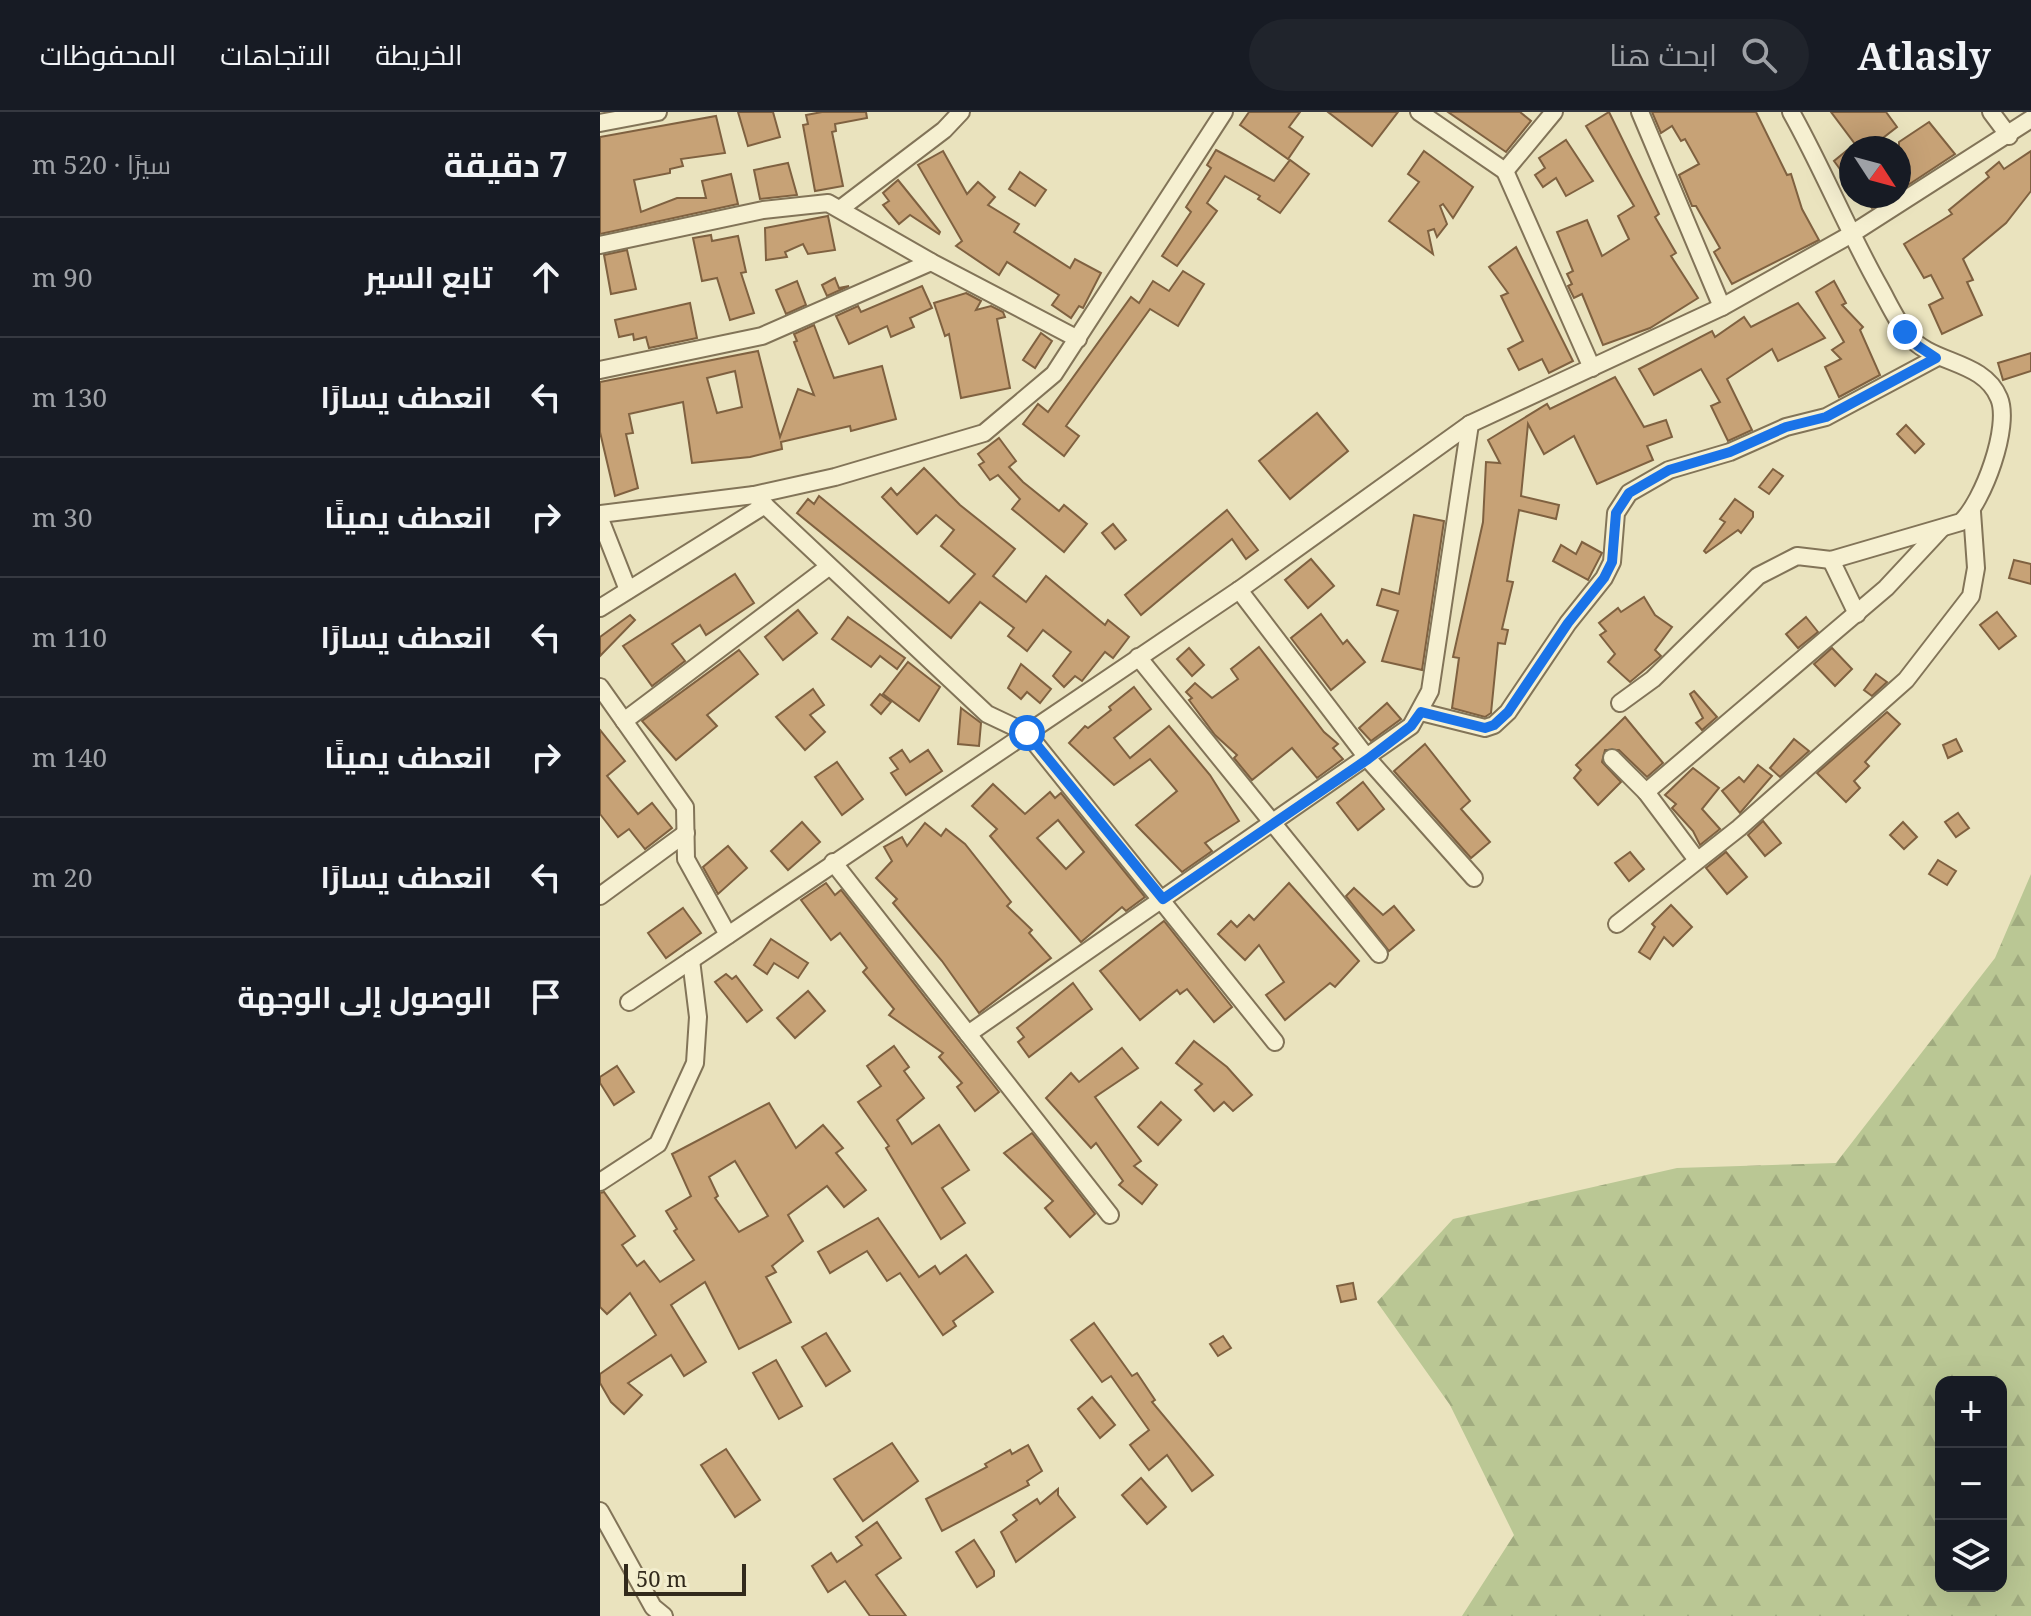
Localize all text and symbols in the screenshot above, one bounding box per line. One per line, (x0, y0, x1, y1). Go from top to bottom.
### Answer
search box (1249, 19, 1809, 91)
text: Atlasly (1857, 29, 1991, 81)
icon: search (1737, 33, 1781, 77)
text: ابحث هنا (1609, 34, 1717, 75)
text: المحفوظات (40, 35, 176, 73)
text: الاتجاهات (220, 35, 331, 73)
text: الخريطة (375, 35, 463, 73)
north arrow (1839, 136, 1911, 208)
text: 7 دقيقة (444, 141, 568, 187)
text: سيرًا · 520 m (32, 146, 171, 182)
icon: ahead (524, 255, 568, 299)
text: تابع السير (365, 256, 492, 297)
text: 90 m (32, 259, 92, 295)
route end (1887, 314, 1923, 350)
icon: left (524, 375, 568, 419)
text: انعطف يسارًا (321, 376, 492, 417)
text: 130 m (32, 379, 107, 415)
icon: right (524, 495, 568, 539)
text: انعطف يمينًا (324, 496, 492, 537)
text: 30 m (32, 499, 92, 535)
icon: left (524, 615, 568, 659)
text: انعطف يسارًا (321, 616, 492, 657)
text: 110 m (32, 619, 107, 655)
route start (1009, 715, 1045, 751)
icon: right (524, 735, 568, 779)
text: انعطف يمينًا (324, 736, 492, 777)
text: 140 m (32, 739, 107, 775)
icon: left (524, 855, 568, 899)
text: انعطف يسارًا (321, 856, 492, 897)
text: 20 m (32, 859, 92, 895)
icon: arrive (524, 975, 568, 1019)
text: الوصول إلى الوجهة (237, 976, 492, 1017)
map controls (1935, 1376, 2007, 1592)
button: + (1935, 1376, 2007, 1448)
button: − (1935, 1448, 2007, 1520)
button: layers (1935, 1520, 2007, 1592)
scale bar (624, 1560, 746, 1596)
text: 50 m (636, 1563, 687, 1593)

